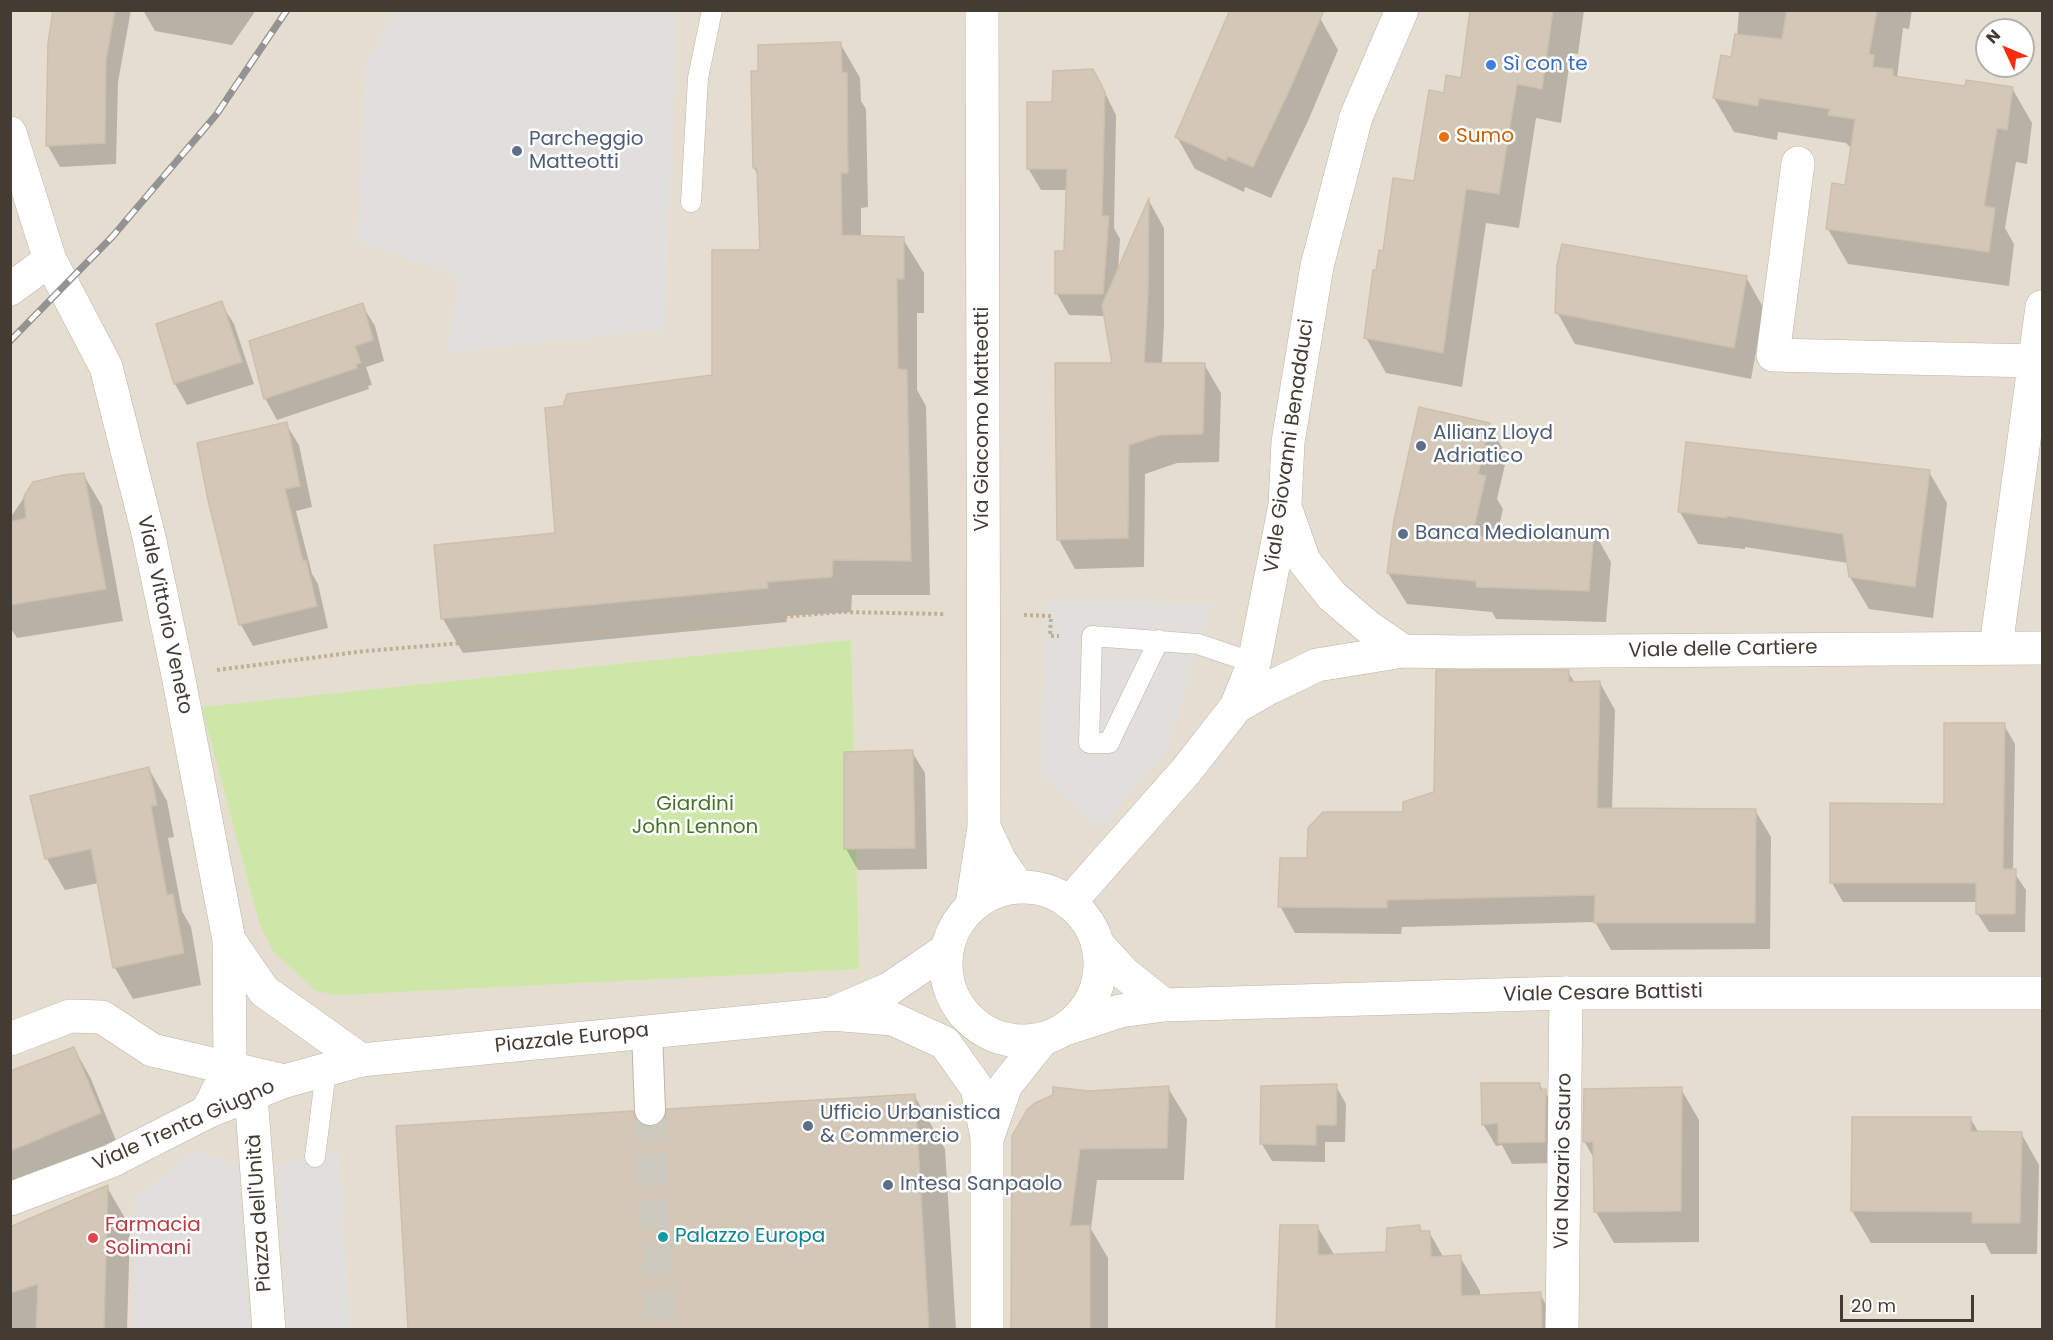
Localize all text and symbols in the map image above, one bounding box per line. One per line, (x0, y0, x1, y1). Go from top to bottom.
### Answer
north arrow (1975, 18, 2035, 78)
text: N (1981, 24, 2006, 49)
place label: Sì con te (1503, 53, 1588, 77)
marker: Sì con te (1484, 58, 1498, 72)
place label: Sumo (1456, 125, 1514, 149)
place label: Parcheggio Matteotti (529, 128, 644, 175)
marker: Sumo (1437, 130, 1451, 144)
marker: Parcheggio Matteotti (510, 144, 524, 158)
street label: Via Giacomo Matteotti (971, 307, 995, 531)
street label: Viale Giovanni Benadduci (1260, 317, 1320, 575)
place label: Allianz Lloyd Adriatico (1433, 422, 1553, 469)
marker: Allianz Lloyd Adriatico (1414, 439, 1428, 453)
street label: Viale Vittorio Veneto (131, 514, 197, 716)
place label: Banca Mediolanum (1415, 522, 1610, 546)
marker: Banca Mediolanum (1396, 527, 1410, 541)
street label: Viale delle Cartiere (1628, 636, 1818, 664)
park label: Giardini John Lennon (632, 793, 758, 840)
street label: Viale Cesare Battisti (1503, 980, 1703, 1008)
street label: Piazzale Europa (494, 1019, 650, 1059)
street label: Via Nazario Sauro (1550, 1073, 1578, 1249)
street label: Viale Trenta Giugno (89, 1075, 279, 1177)
place label: Ufficio Urbanistica & Commercio (820, 1102, 1001, 1149)
marker: Ufficio Urbanistica & Commercio (801, 1119, 815, 1133)
street label: Piazza dell'Unità (243, 1133, 277, 1293)
place label: Intesa Sanpaolo (900, 1173, 1062, 1197)
marker: Intesa Sanpaolo (881, 1178, 895, 1192)
place label: Farmacia Solimani (105, 1214, 201, 1261)
place label: Palazzo Europa (675, 1225, 825, 1249)
marker: Palazzo Europa (656, 1230, 670, 1244)
marker: Farmacia Solimani (86, 1231, 100, 1245)
scale bar (1843, 1283, 1976, 1321)
text: 20 m (1851, 1293, 1896, 1318)

